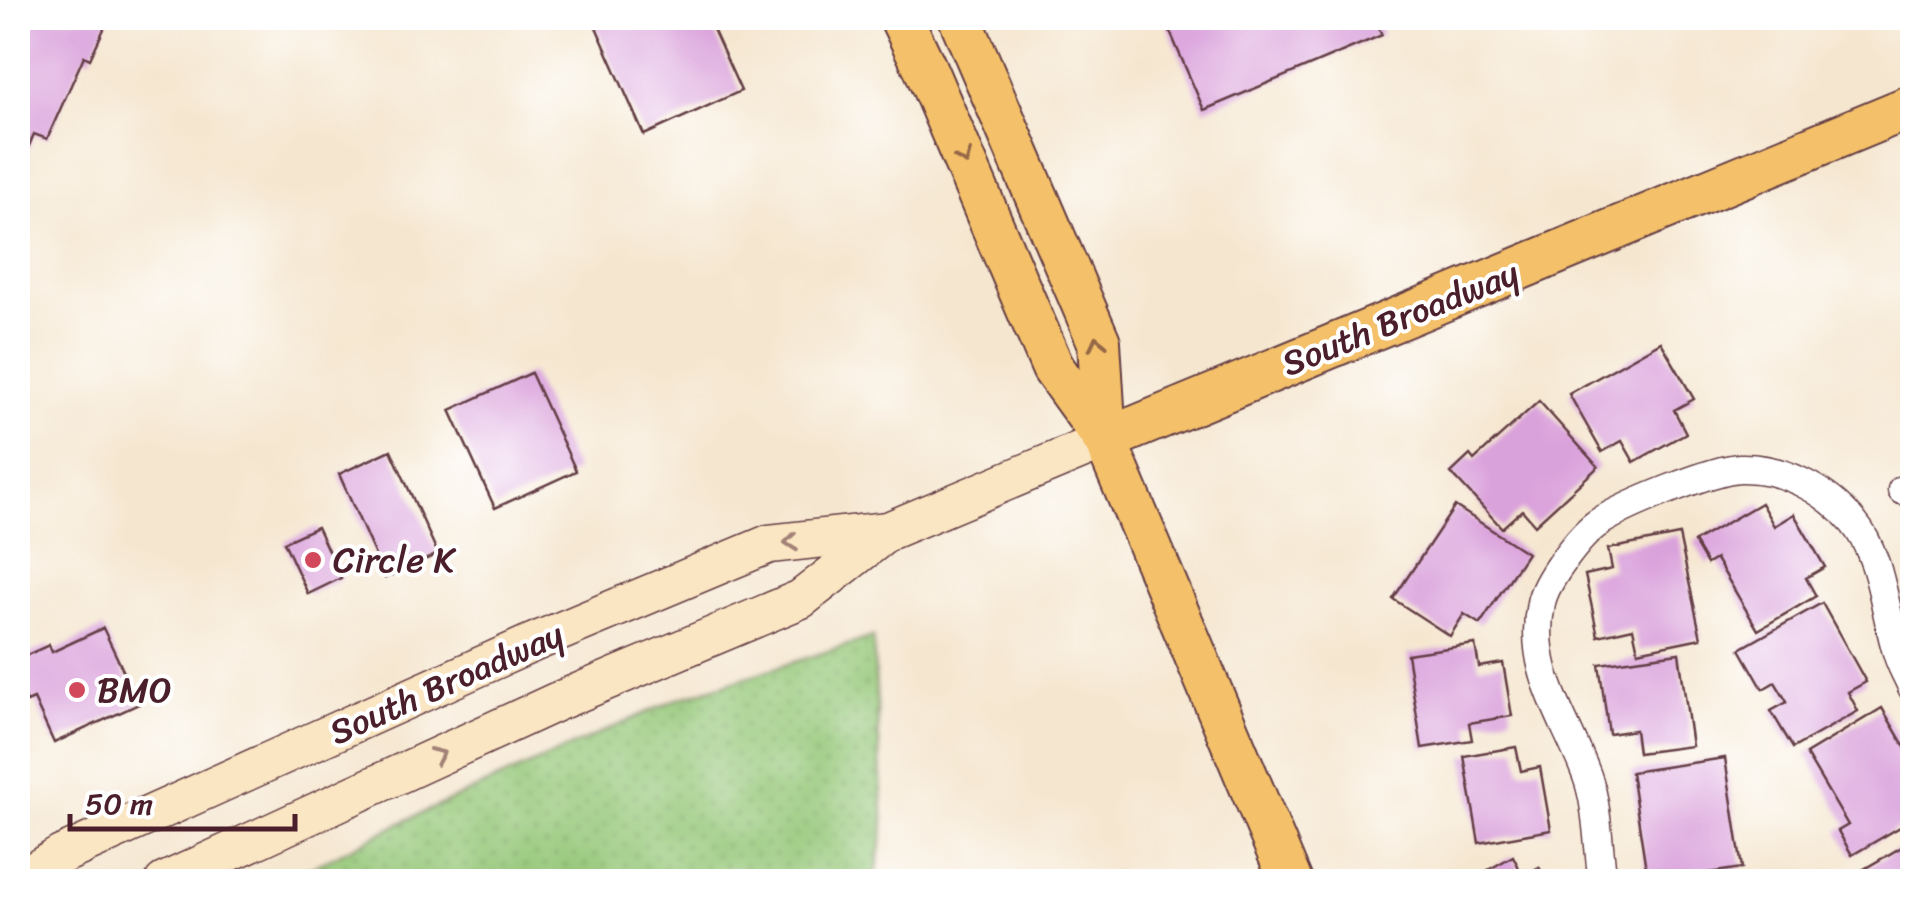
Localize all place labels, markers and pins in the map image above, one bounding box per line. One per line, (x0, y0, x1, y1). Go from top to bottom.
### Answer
place label: Circle K (333, 529, 456, 591)
marker: Circle K (302, 549, 324, 571)
place label: BMO (97, 659, 172, 721)
marker: BMO (66, 679, 88, 701)

